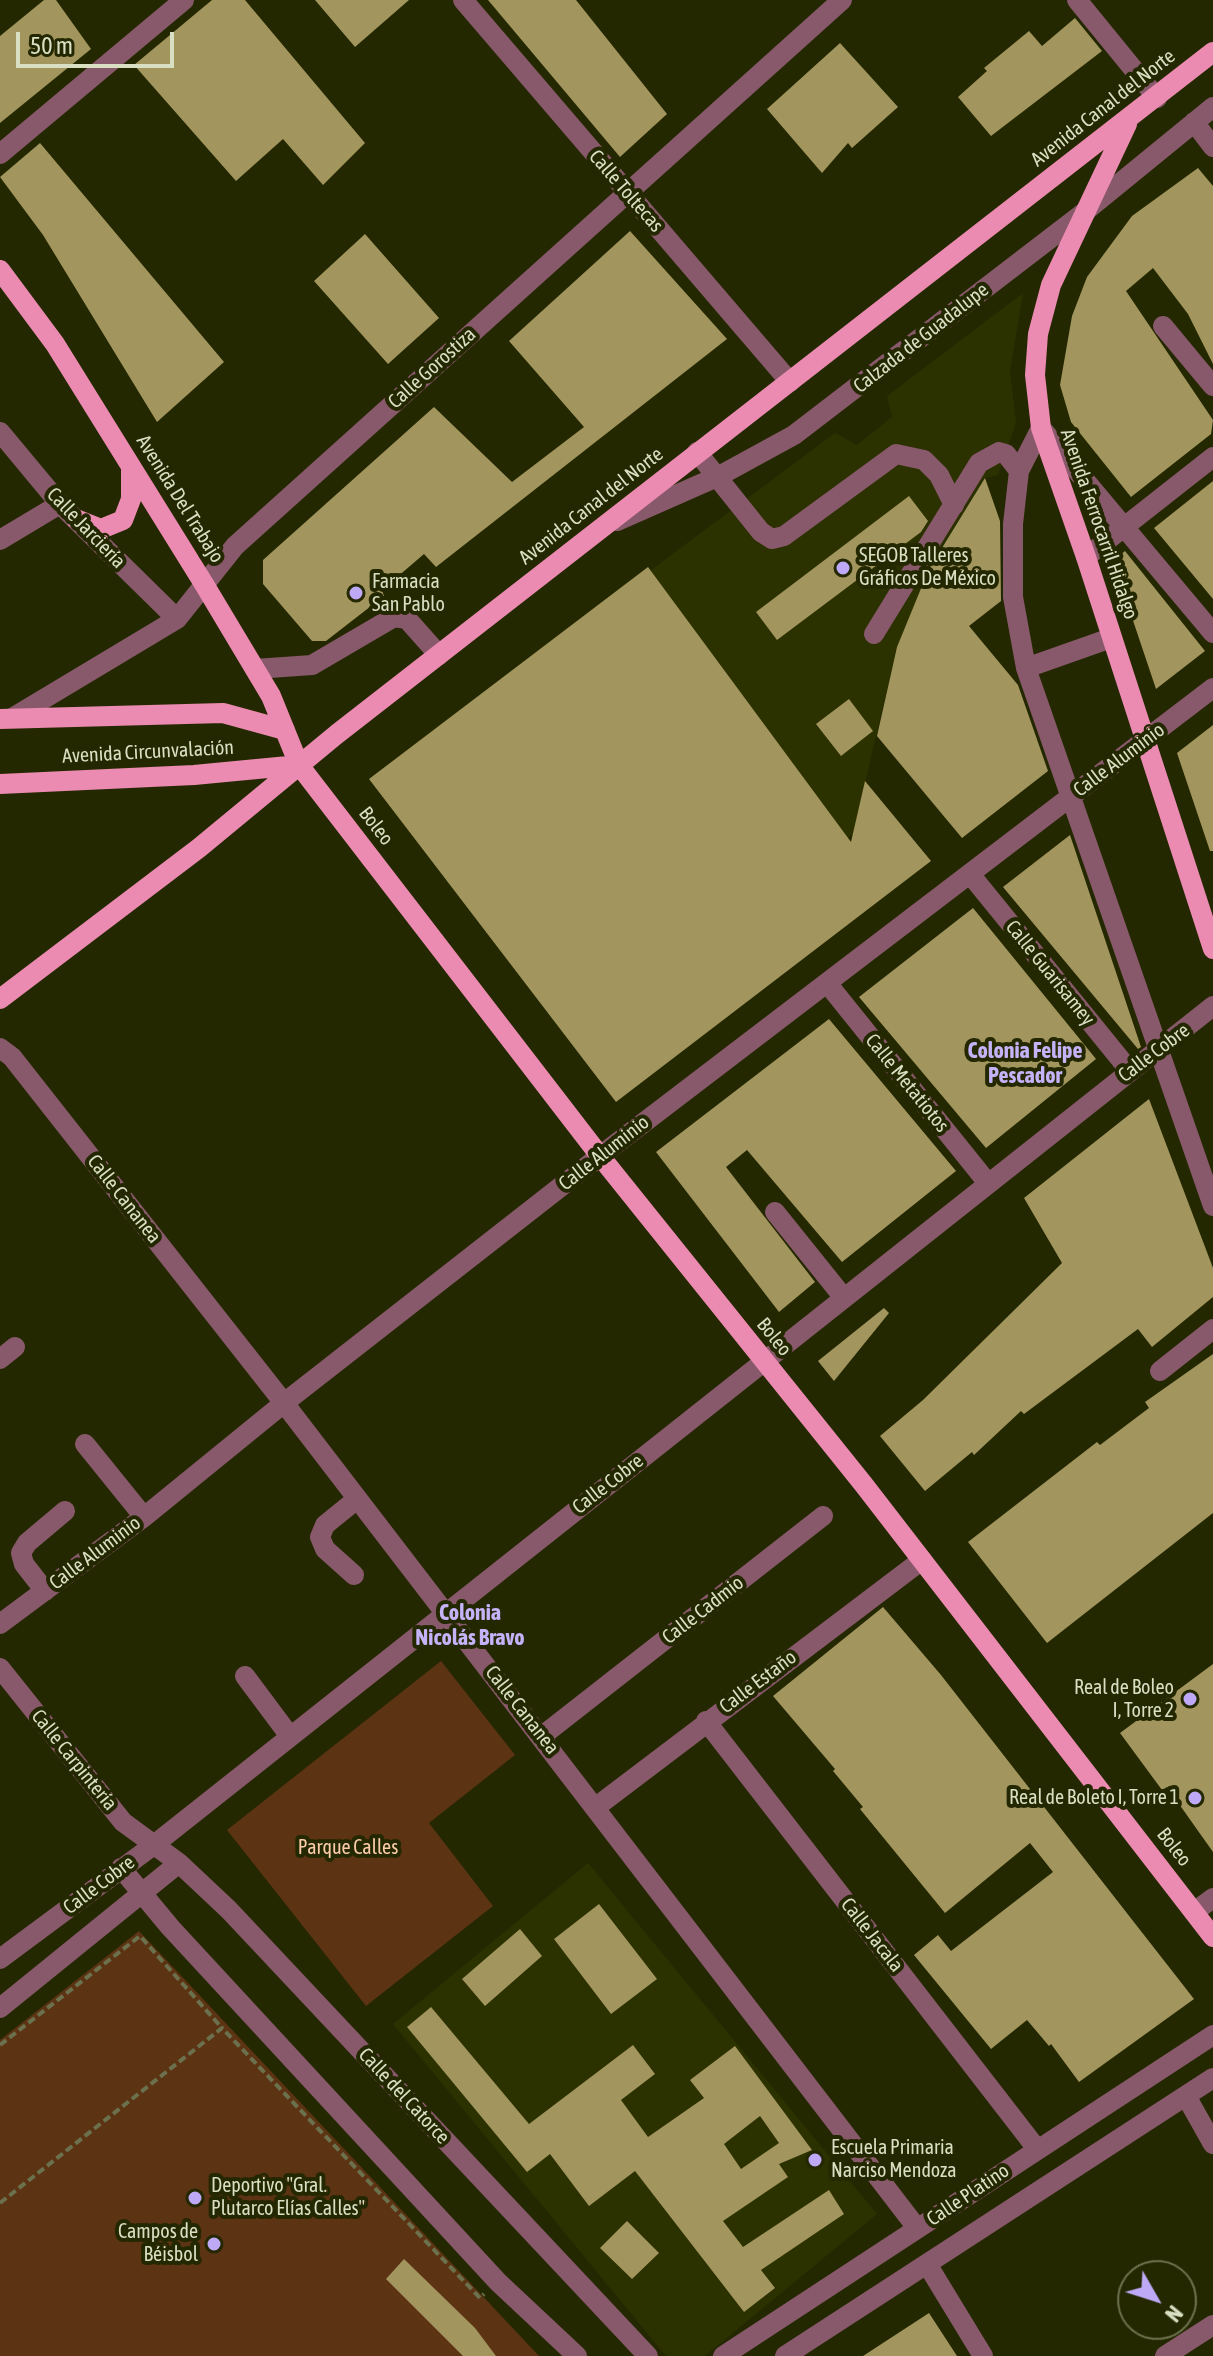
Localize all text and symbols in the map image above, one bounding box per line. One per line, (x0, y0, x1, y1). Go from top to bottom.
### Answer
scale bar (20, 16, 178, 66)
text: 50 m (30, 32, 73, 59)
street label: Avenida Canal del Norte (1026, 44, 1180, 172)
street label: Calle Toltecas (584, 145, 668, 237)
street label: Calzada de Guadalupe (849, 278, 993, 398)
street label: Calle Gorostiza (383, 322, 481, 414)
street label: Avenida Ferrocarril Hidalgo (1055, 426, 1143, 622)
street label: Avenida Del Trabajo (131, 431, 229, 567)
street label: Avenida Canal del Norte (514, 442, 668, 570)
street label: Calle Jarciería (42, 483, 130, 573)
place label: SEGOB Talleres Gráficos De México (859, 544, 996, 591)
marker: SEGOB Talleres Gráficos De México (834, 559, 852, 577)
place label: Farmacia San Pablo (372, 570, 445, 617)
marker: Farmacia San Pablo (347, 584, 365, 602)
street label: Calle Aluminio (1069, 718, 1169, 802)
street label: Avenida Circunvalación (61, 736, 235, 768)
street label: Boleo (354, 802, 398, 850)
street label: Calle Guarisamey (1000, 916, 1100, 1030)
street label: Calle Cobre (1113, 1018, 1195, 1088)
street label: Calle Metatiotos (860, 1029, 954, 1137)
district label: Colonia Felipe Pescador (968, 1038, 1082, 1090)
street label: Calle Aluminio (554, 1110, 654, 1196)
street label: Calle Cananea (82, 1150, 166, 1248)
street label: Boleo (751, 1313, 797, 1361)
street label: Calle Cobre (568, 1449, 648, 1519)
street label: Calle Aluminio (45, 1511, 145, 1595)
street label: Calle Cadmio (658, 1571, 748, 1649)
district label: Colonia Nicolás Bravo (415, 1600, 525, 1652)
street label: Calle Estaño (715, 1645, 801, 1719)
street label: Calle Cananea (480, 1661, 564, 1759)
place label: Real de Boleo I, Torre 2 (1074, 1676, 1174, 1723)
marker: Real de Boleo I, Torre 2 (1181, 1690, 1199, 1708)
street label: Calle Carpintería (26, 1705, 122, 1815)
place label: Real de Boleto I, Torre 1 (1009, 1786, 1179, 1810)
marker: Real de Boleto I, Torre 1 (1186, 1789, 1204, 1807)
street label: Boleo (1152, 1823, 1196, 1871)
park label: Parque Calles (298, 1836, 398, 1860)
street label: Calle Cobre (58, 1850, 140, 1920)
street label: Calle Jacala (836, 1893, 908, 1977)
street label: Calle del Catorce (353, 2043, 455, 2149)
place label: Escuela Primaria Narciso Mendoza (831, 2136, 957, 2183)
marker: Escuela Primaria Narciso Mendoza (806, 2151, 824, 2169)
street label: Calle Platino (922, 2159, 1014, 2231)
place label: Deportivo "Gral. Plutarco Elías Calles" (211, 2174, 365, 2221)
marker: Deportivo "Gral. Plutarco Elías Calles" (186, 2189, 204, 2207)
place label: Campos de Béisbol (118, 2220, 198, 2267)
marker: Campos de Béisbol (205, 2235, 223, 2253)
north arrow (1117, 2260, 1197, 2340)
text: N (1160, 2301, 1188, 2327)

